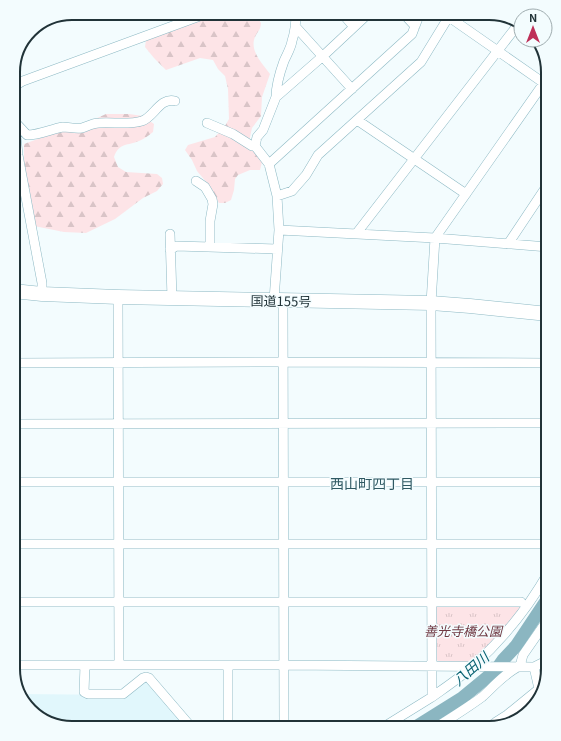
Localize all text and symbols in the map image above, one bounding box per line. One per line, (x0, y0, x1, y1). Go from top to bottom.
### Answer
north arrow (513, 8, 553, 48)
text: N (529, 9, 537, 25)
street label: 国道155号 (251, 290, 311, 311)
district label: 西山町四丁目 (330, 473, 414, 493)
park label: 善光寺橋公園 (424, 621, 504, 640)
water label: 八田川 (448, 646, 494, 690)

